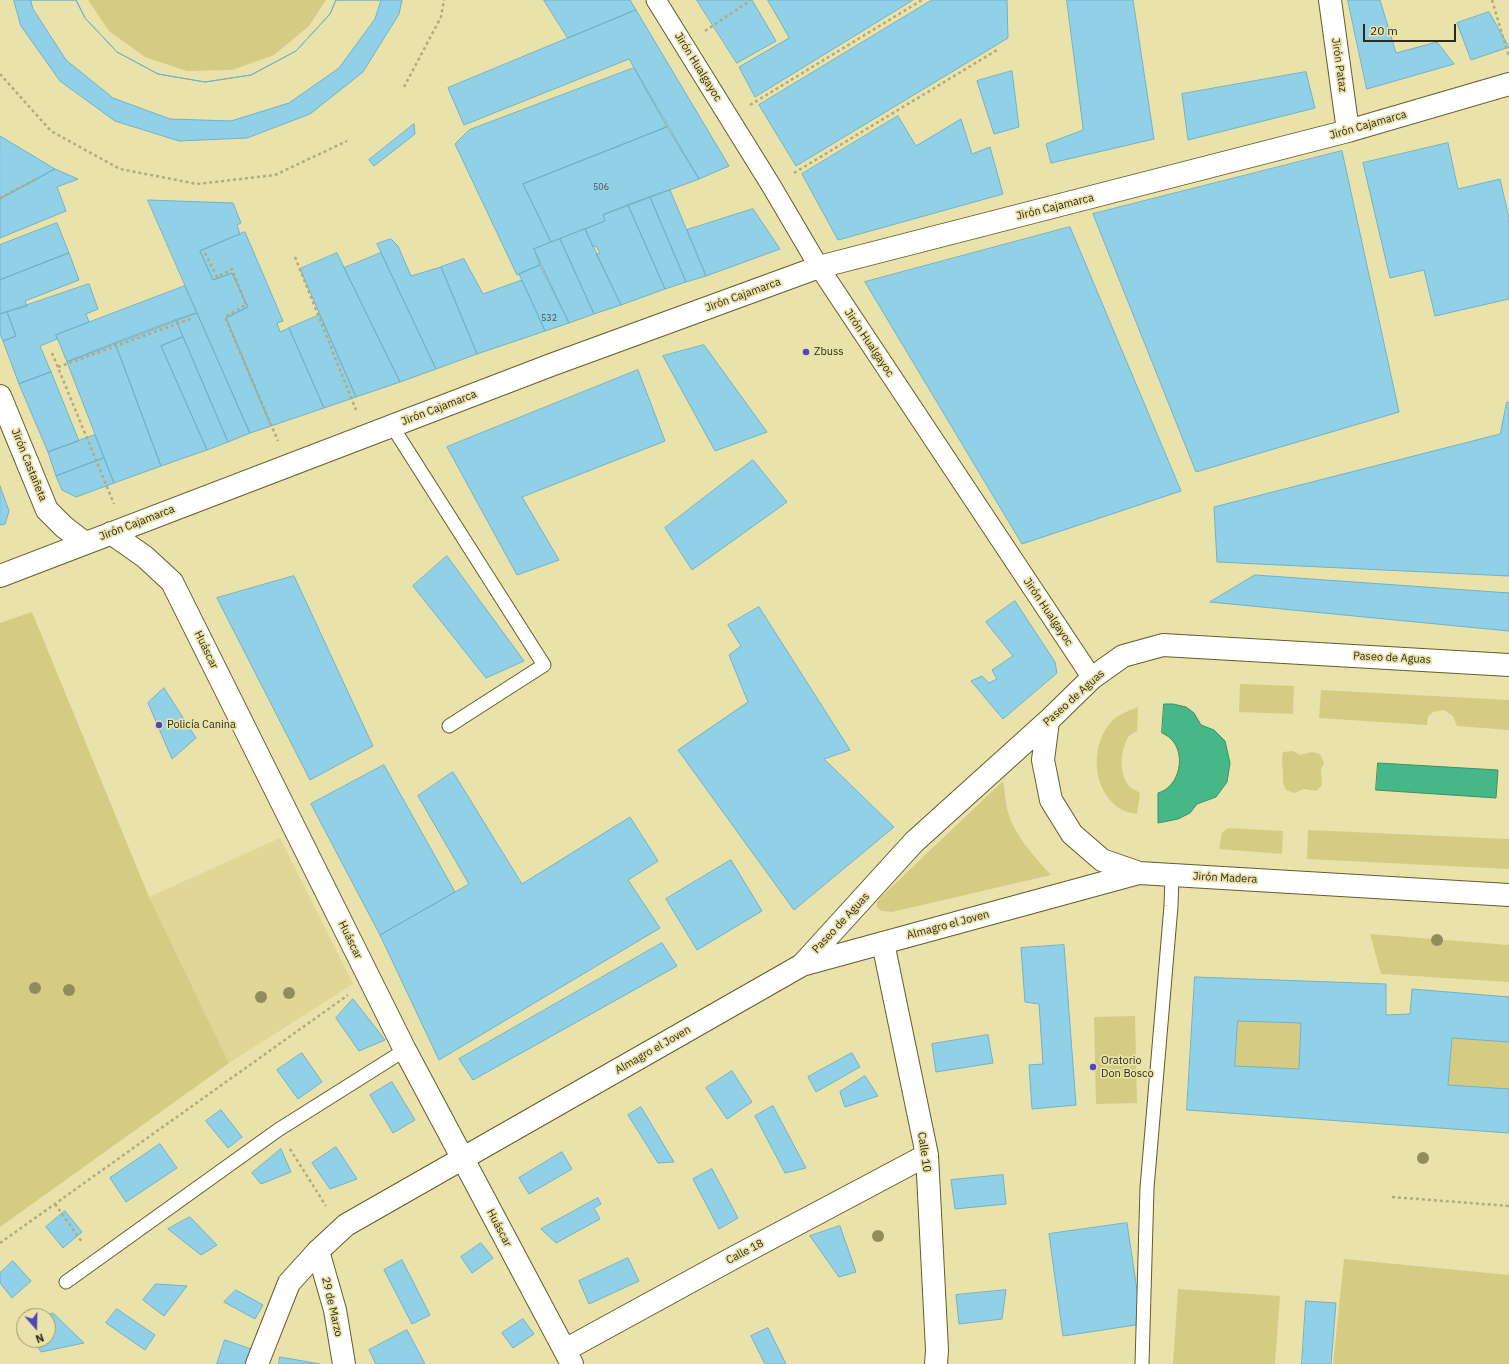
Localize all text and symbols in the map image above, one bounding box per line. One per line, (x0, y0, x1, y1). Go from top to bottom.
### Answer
scale bar (1365, 16, 1458, 42)
text: 20 m (1370, 23, 1398, 38)
street label: Jirón Hualgayoc (671, 30, 725, 104)
street label: Jirón Pataz (1329, 37, 1349, 93)
street label: Jirón Cajamarca (1328, 108, 1408, 142)
house number: 506 (593, 182, 609, 192)
street label: Jirón Cajamarca (1015, 191, 1095, 223)
street label: Jirón Cajamarca (703, 275, 783, 315)
street label: Jirón Hualgayoc (841, 307, 897, 379)
house number: 532 (541, 313, 557, 323)
place label: Zbuss (814, 345, 844, 359)
marker: Zbuss (801, 347, 811, 357)
street label: Jirón Cajamarca (400, 388, 478, 428)
street label: Jirón Castañeta (8, 427, 50, 503)
street label: Jirón Cajamarca (98, 503, 176, 543)
street label: Jirón Hualgayoc (1020, 576, 1076, 648)
street label: Huáscar (191, 629, 221, 671)
street label: Paseo de Aguas (1353, 649, 1431, 667)
street label: Paseo de Aguas (1041, 667, 1107, 729)
place label: Policía Canina (167, 718, 236, 732)
marker: Policía Canina (154, 720, 164, 730)
street label: Jirón Madera (1192, 870, 1258, 886)
street label: Paseo de Aguas (810, 890, 872, 956)
street label: Almagro el Joven (905, 908, 991, 942)
street label: Huáscar (335, 919, 365, 961)
street label: Almagro el Joven (613, 1023, 693, 1077)
place label: Oratorio Don Bosco (1101, 1054, 1154, 1080)
marker: Oratorio Don Bosco (1088, 1062, 1098, 1072)
street label: Calle 10 (915, 1131, 933, 1173)
street label: Huáscar (484, 1207, 514, 1249)
street label: Calle 18 (724, 1237, 766, 1267)
street label: 29 de Marzo (319, 1276, 345, 1338)
north arrow (16, 1308, 56, 1348)
text: N (34, 1330, 46, 1346)

